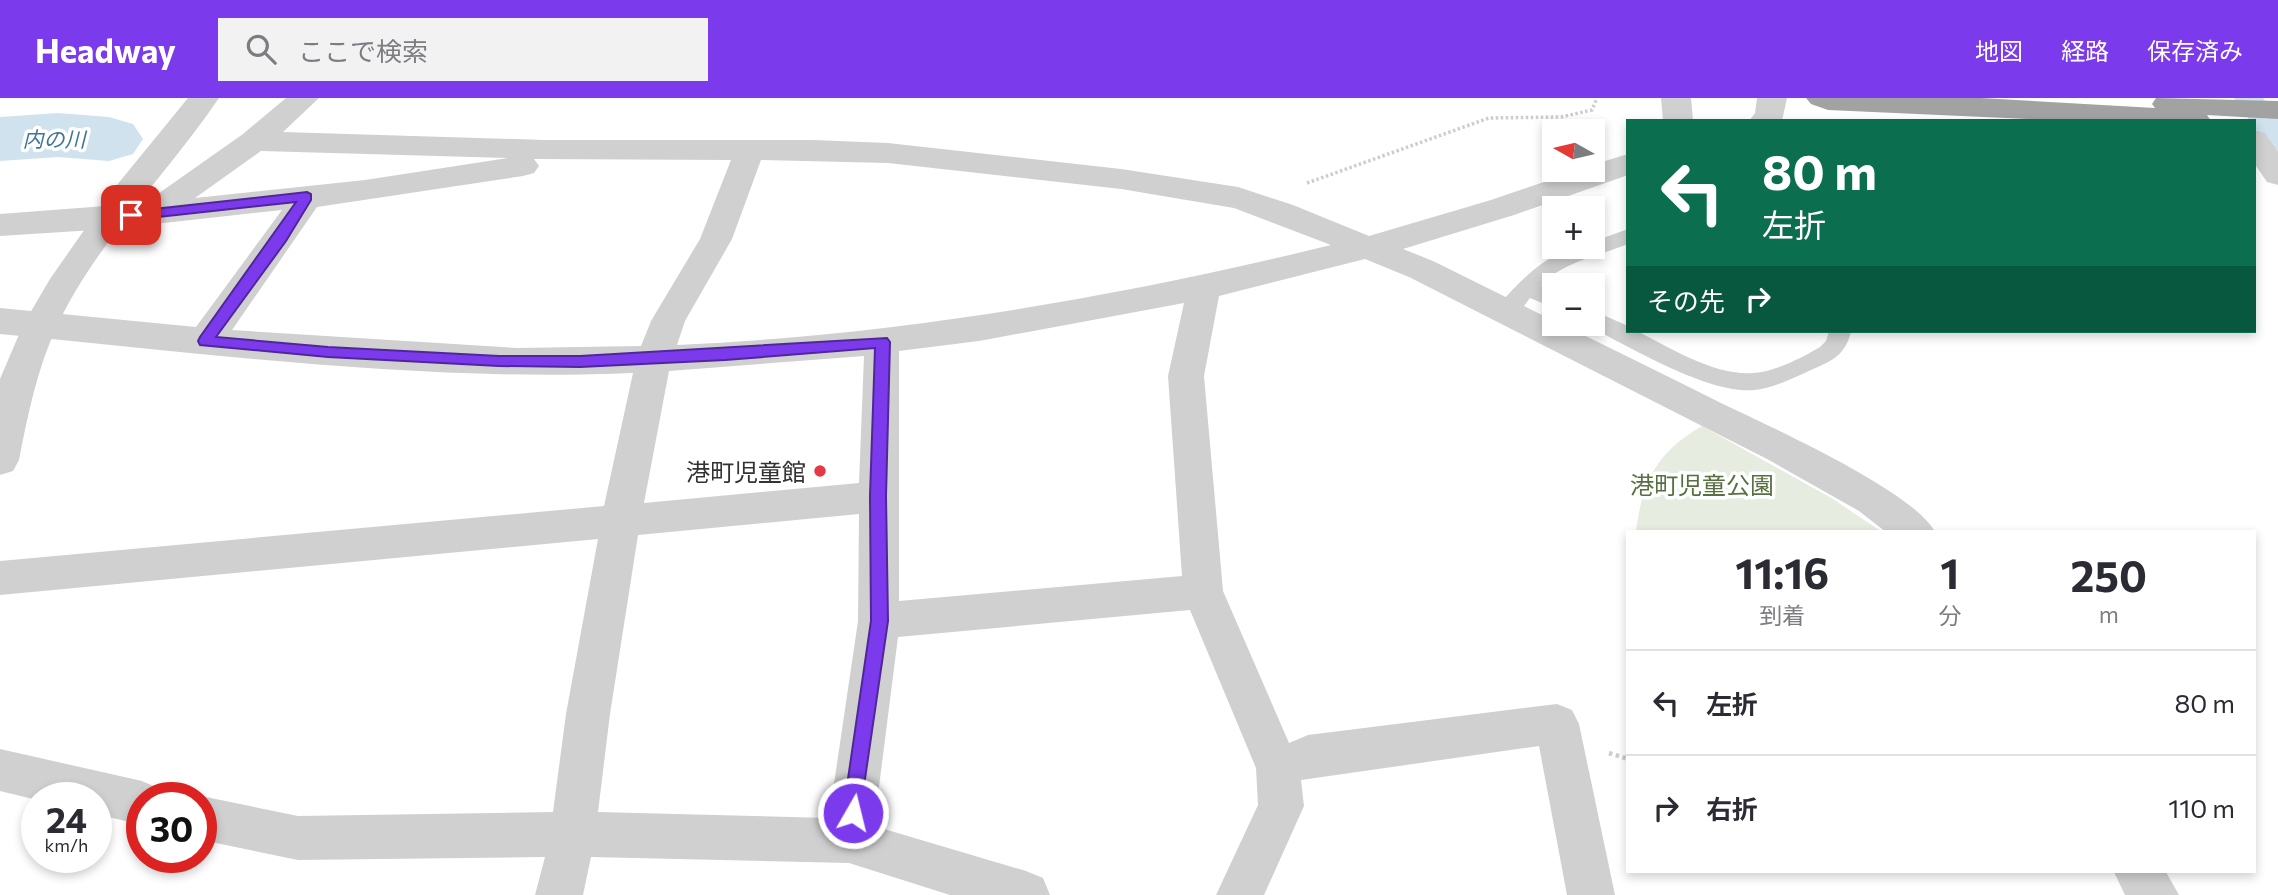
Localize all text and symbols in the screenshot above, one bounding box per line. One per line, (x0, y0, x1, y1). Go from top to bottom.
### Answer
search box (218, 18, 708, 81)
text: Headway (35, 29, 176, 70)
icon: search (242, 30, 280, 68)
text: ここで検索 (298, 35, 428, 66)
text: 地図 (1975, 36, 2023, 65)
text: 経路 (2061, 36, 2109, 65)
text: 保存済み (2147, 36, 2243, 65)
north arrow (1542, 119, 1605, 182)
map controls (1542, 119, 1605, 336)
water label: 内の川 (23, 126, 87, 151)
text: 80 m (1762, 140, 1877, 200)
icon: left (1647, 147, 1738, 238)
pin (101, 185, 161, 245)
icon: arrive (112, 196, 150, 234)
button: + (1542, 196, 1605, 259)
text: 左折 (1762, 204, 1826, 244)
button: − (1542, 273, 1605, 336)
icon: right (1739, 280, 1777, 318)
text: その先 (1647, 285, 1725, 316)
place label: 港町児童館 (686, 457, 806, 486)
marker: 港町児童館 (812, 463, 828, 479)
park label: 港町児童公園 (1630, 470, 1774, 499)
text: 11:16 (1735, 546, 1829, 598)
text: 1 (1940, 546, 1959, 598)
text: 250 (2071, 549, 2147, 601)
text: m (2099, 600, 2119, 628)
text: 到着 (1759, 601, 1805, 629)
text: 分 (1938, 601, 1961, 629)
icon: left (1647, 684, 1685, 722)
text: 80 m (2175, 687, 2235, 718)
text: 左折 (1706, 688, 1758, 719)
position arrow (816, 776, 890, 850)
speed limit sign: 30 (126, 782, 217, 873)
icon: right (1647, 789, 1685, 827)
text: 110 m (2168, 792, 2235, 823)
text: 右折 (1706, 793, 1758, 824)
text: 24 (46, 797, 87, 840)
text: km/h (45, 834, 88, 856)

